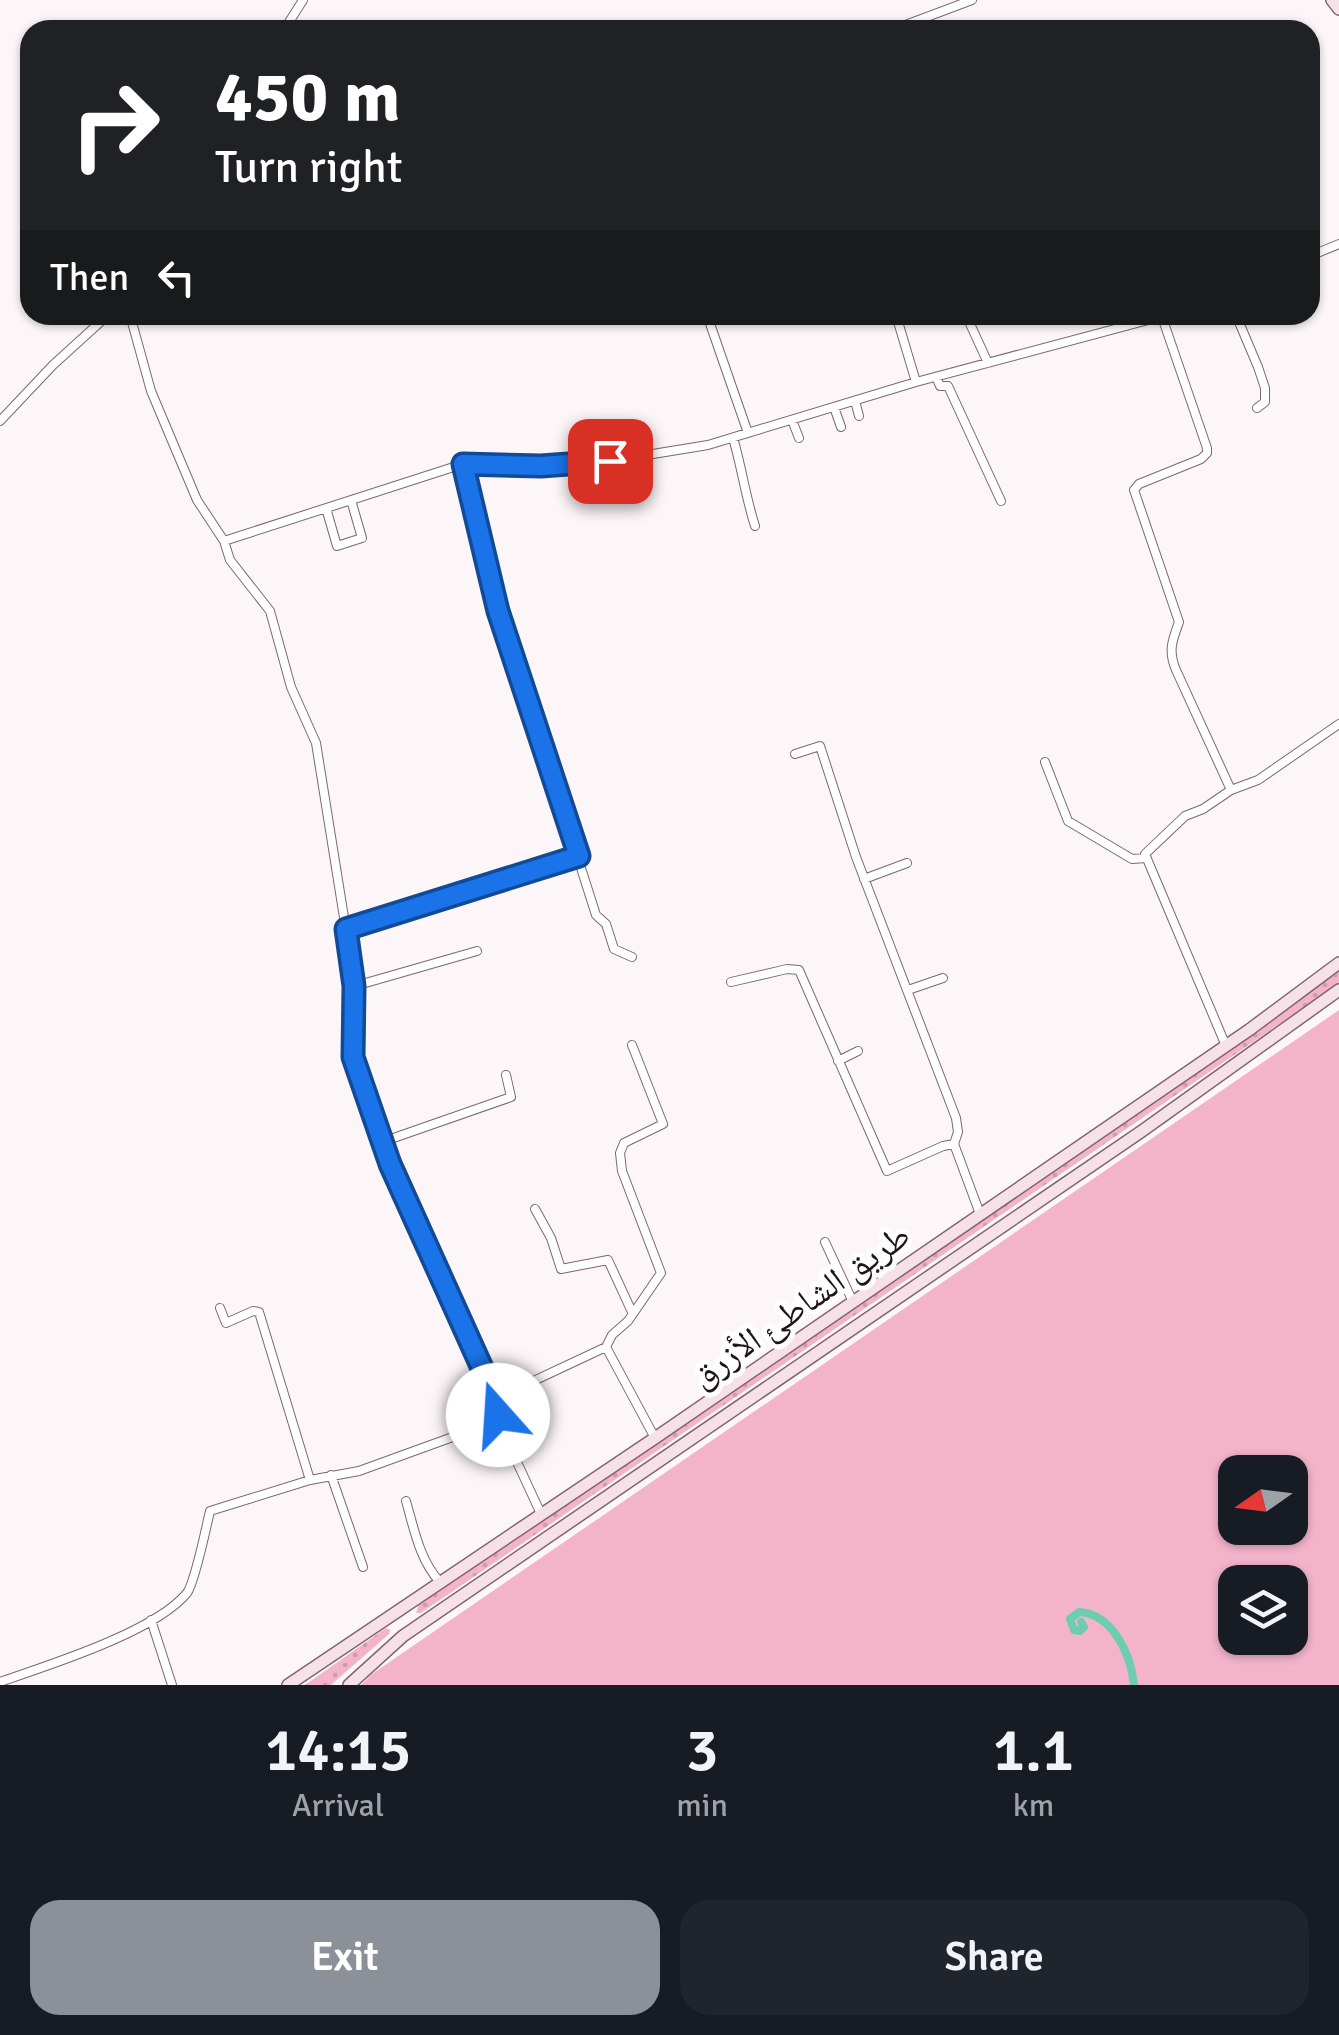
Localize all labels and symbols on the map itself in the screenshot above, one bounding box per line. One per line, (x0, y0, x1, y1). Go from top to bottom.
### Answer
pin (568, 419, 653, 504)
street label: طريق الشاطئ الأزرق (682, 1214, 918, 1397)
position arrow (446, 1363, 550, 1467)
north arrow (1218, 1455, 1308, 1545)

